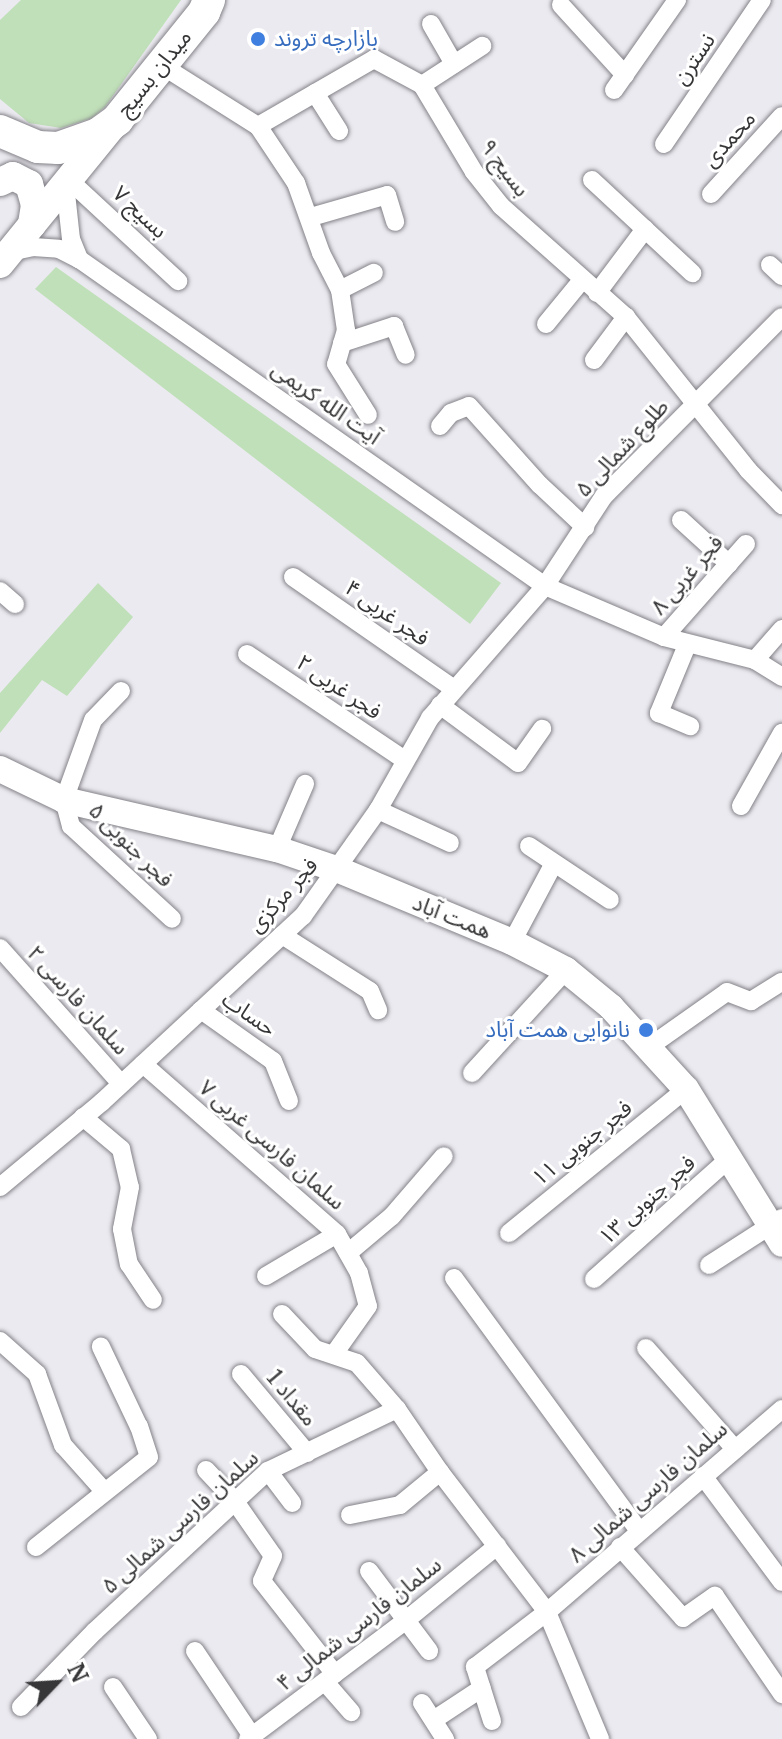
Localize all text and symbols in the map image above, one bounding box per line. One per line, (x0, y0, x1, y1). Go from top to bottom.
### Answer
street label: میدان بسیج (111, 24, 197, 122)
place label: بازارچه تروند (274, 26, 378, 52)
street label: نسترن (667, 28, 721, 90)
marker: بازارچه تروند (249, 30, 267, 48)
street label: محمدی (697, 105, 761, 173)
street label: بسیج ۹ (475, 134, 535, 202)
street label: بسیج ۷ (107, 180, 173, 244)
street label: آیت الله کریمی (266, 356, 386, 450)
street label: طلوع شمالی ۵ (570, 394, 674, 502)
street label: فجر غربی ۸ (645, 530, 729, 620)
street label: فجر غربی ۴ (340, 574, 434, 652)
street label: فجر غربی ۲ (291, 649, 387, 725)
street label: فجر جنوبی ۵ (83, 797, 179, 893)
street label: فجر مرکزی (243, 852, 323, 938)
street label: همت آباد (409, 889, 495, 945)
street label: سلمان فارسی ۲ (22, 940, 134, 1060)
street label: حساب (217, 986, 281, 1042)
place label: نانوایی همت آباد (486, 1017, 630, 1043)
marker: نانوایی همت آباد (637, 1021, 655, 1039)
street label: سلمان فارسی غربی ۷ (194, 1074, 350, 1216)
street label: فجر جنوبی ۱۱ (527, 1095, 637, 1191)
street label: فجر جنوبی ۱۳ (593, 1150, 701, 1250)
street label: مقداد 1 (261, 1365, 323, 1431)
street label: سلمان فارسی شمالی ۸ (563, 1416, 733, 1568)
street label: سلمان فارسی شمالی ۵ (96, 1445, 264, 1599)
street label: سلمان فارسی شمالی ۴ (271, 1552, 447, 1696)
north arrow (16, 1643, 96, 1723)
text: N (61, 1659, 94, 1687)

